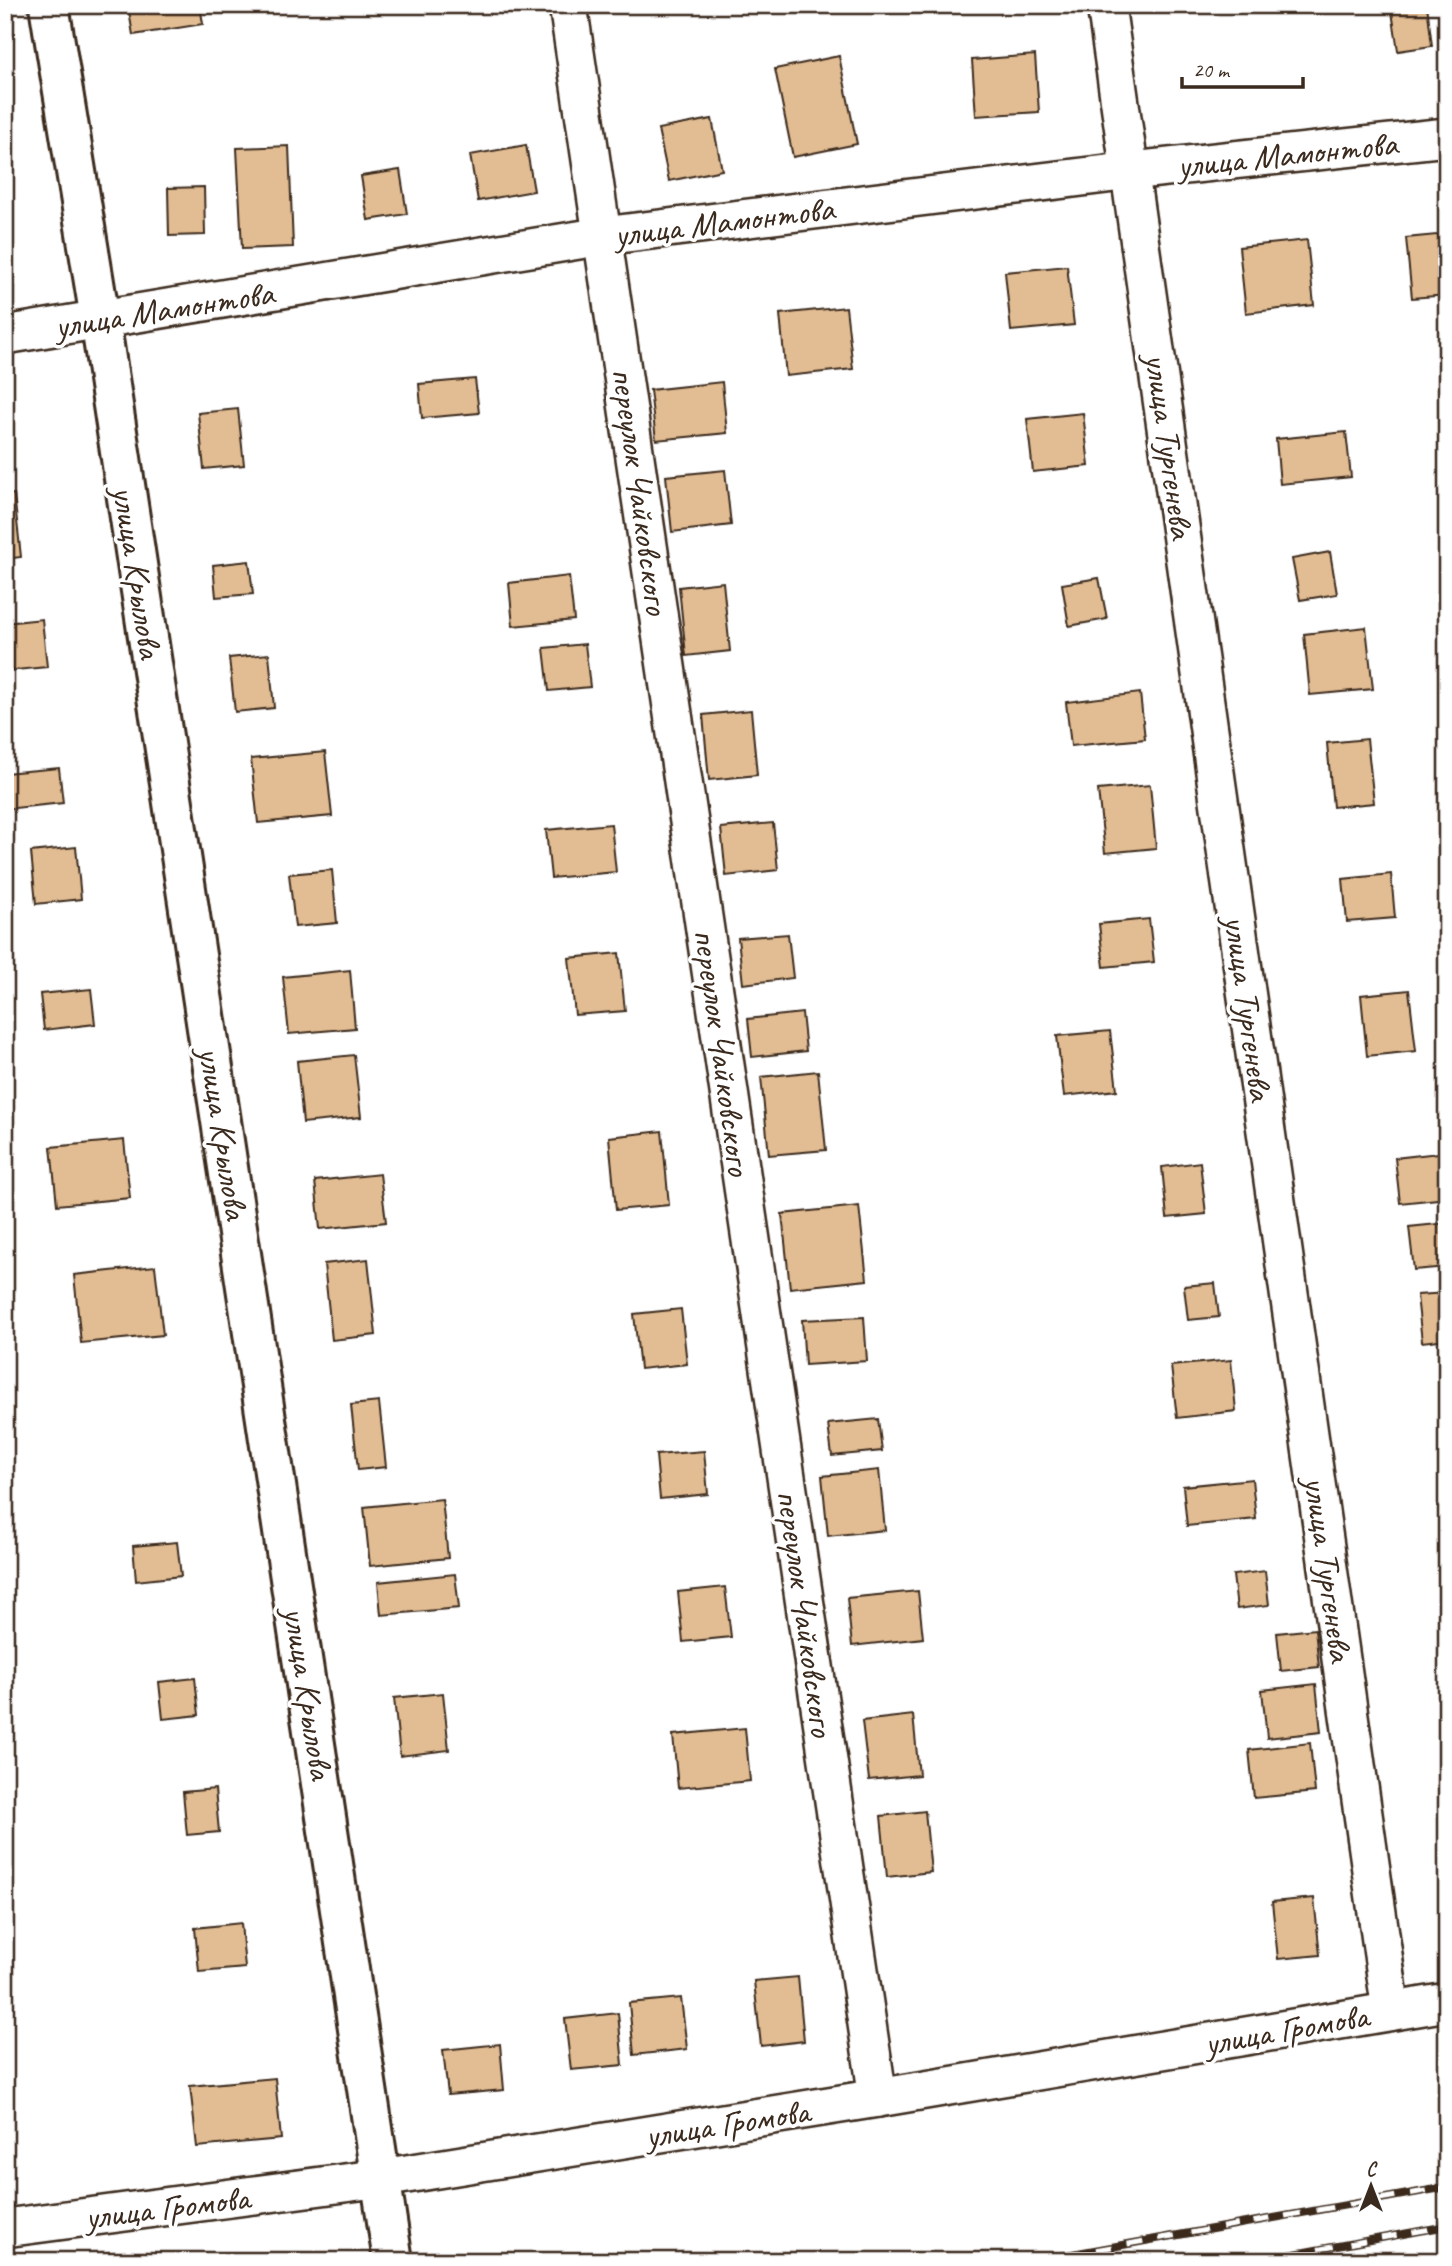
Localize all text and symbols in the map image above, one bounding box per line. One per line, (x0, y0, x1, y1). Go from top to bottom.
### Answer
scale bar (1182, 46, 1303, 90)
text: 20 m (1193, 57, 1231, 83)
street label: улица Мамонтова (1173, 120, 1402, 189)
street label: улица Мамонтова (610, 185, 839, 258)
street label: улица Мамонтова (49, 270, 279, 349)
street label: улица Тургенева (1134, 349, 1205, 544)
street label: переулок Чайковского (601, 365, 680, 619)
street label: улица Крылова (101, 481, 174, 663)
street label: улица Тургенева (1213, 911, 1284, 1106)
street label: переулок Чайковского (683, 926, 762, 1180)
street label: улица Крылова (187, 1042, 260, 1224)
street label: улица Тургенева (1293, 1472, 1364, 1667)
street label: переулок Чайковского (766, 1487, 845, 1741)
street label: улица Крылова (272, 1602, 345, 1784)
street label: улица Громова (1199, 1993, 1374, 2066)
street label: улица Громова (640, 2088, 815, 2159)
north arrow (1336, 2150, 1406, 2220)
text: С (1366, 2158, 1378, 2182)
street label: улица Громова (80, 2175, 255, 2240)

